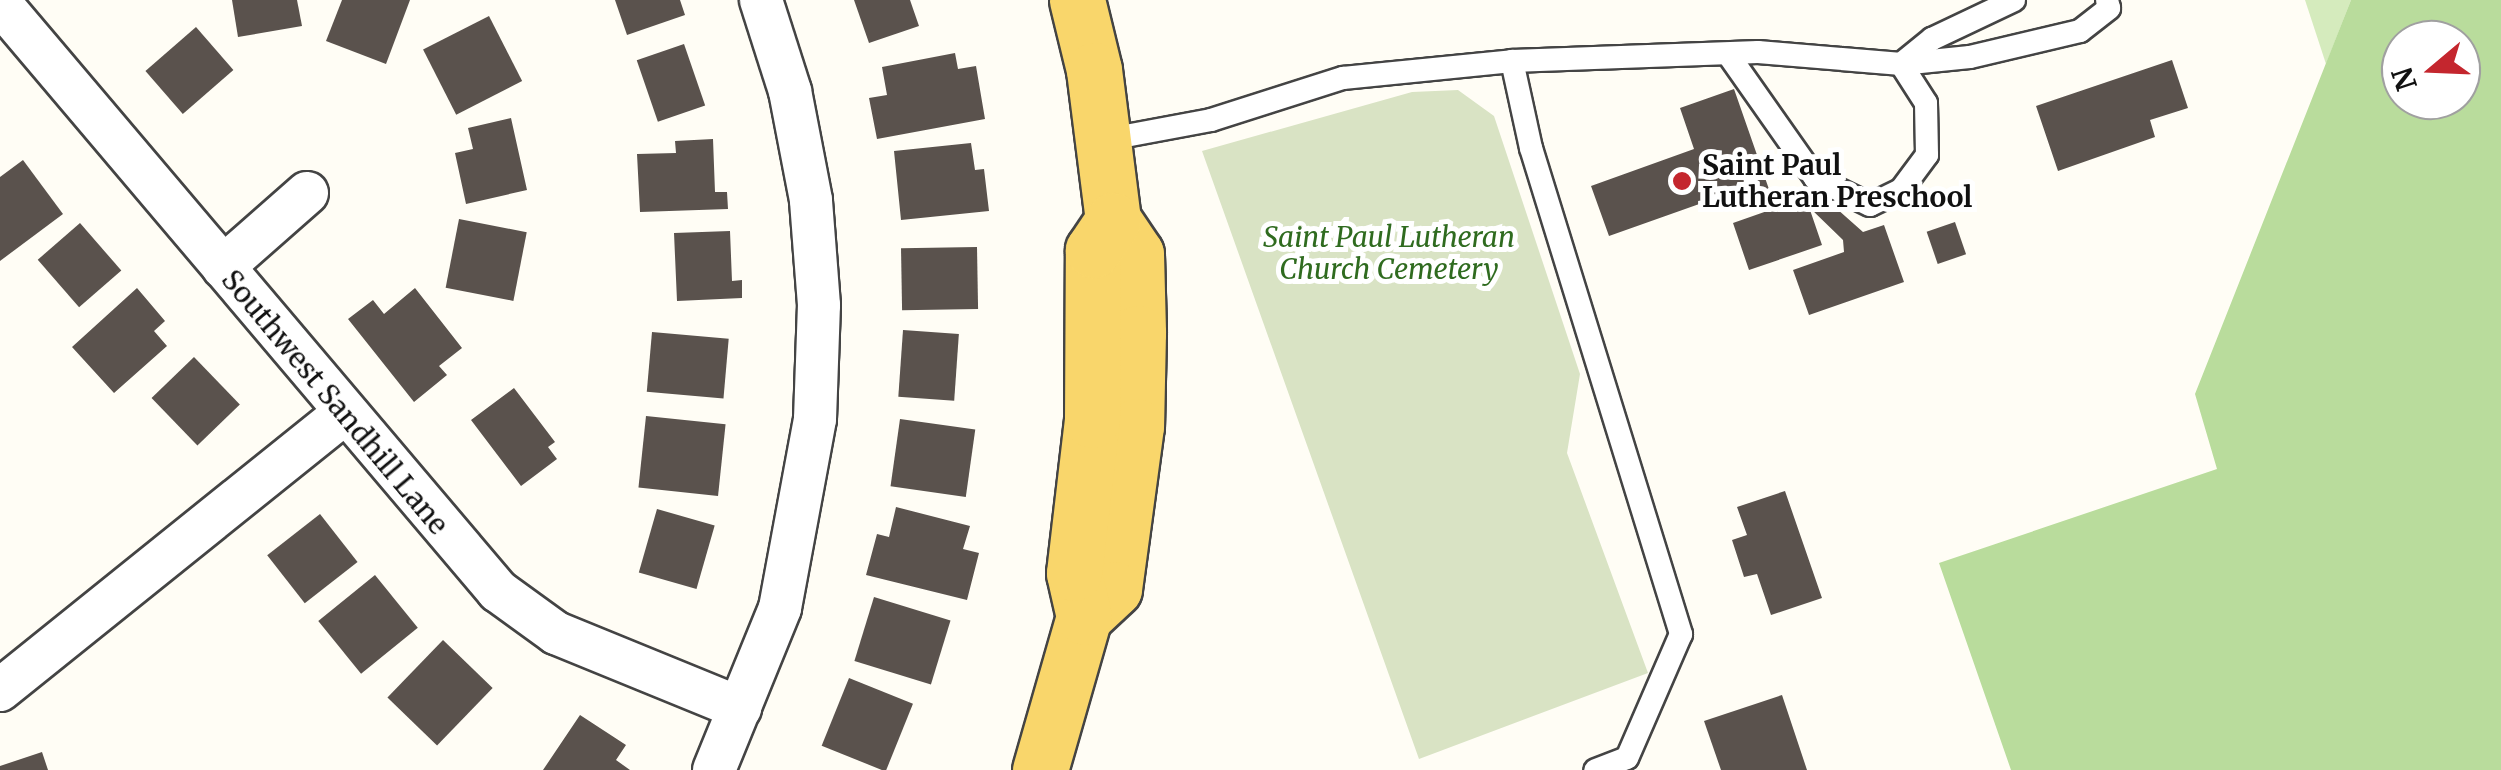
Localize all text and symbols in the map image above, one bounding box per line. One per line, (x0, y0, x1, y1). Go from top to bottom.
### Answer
north arrow (2381, 20, 2481, 120)
text: N (2384, 63, 2425, 95)
place label: Saint Paul Lutheran Preschool (1702, 148, 1972, 214)
marker: Saint Paul Lutheran Preschool (1671, 170, 1693, 192)
park label: Saint Paul Lutheran Church Cemetery (1263, 220, 1515, 286)
street label: Southwest Sandhill Lane (215, 263, 455, 541)

